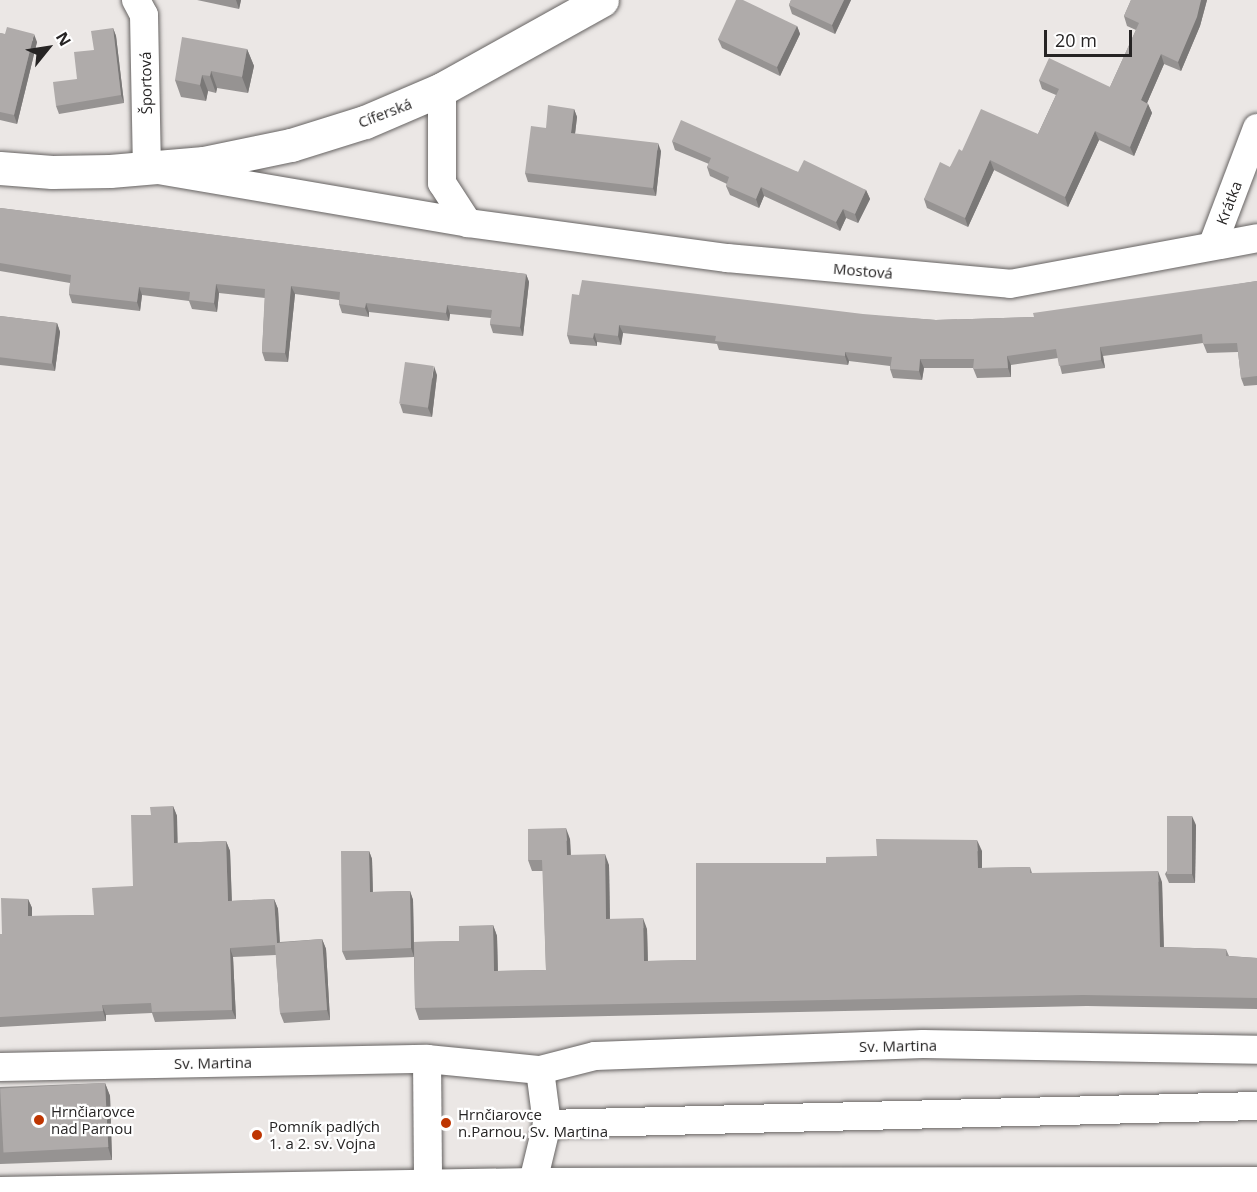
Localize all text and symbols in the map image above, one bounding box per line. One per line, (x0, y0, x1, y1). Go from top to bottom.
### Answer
north arrow (18, 18, 78, 78)
scale bar (1047, 18, 1136, 56)
text: N (51, 28, 76, 50)
text: 20 m (1055, 28, 1097, 52)
street label: Športová (136, 51, 156, 115)
street label: Cíferská (356, 95, 414, 131)
street label: Krátka (1212, 179, 1246, 227)
street label: Mostová (832, 259, 894, 283)
street label: Sv. Martina (859, 1036, 937, 1056)
street label: Sv. Martina (174, 1053, 252, 1073)
place label: Hrnčiarovce nad Parnou (51, 1102, 135, 1137)
place label: Hrnčiarovce n.Parnou, Sv. Martina (458, 1105, 608, 1140)
marker: Hrnčiarovce nad Parnou (32, 1113, 46, 1127)
marker: Hrnčiarovce n.Parnou, Sv. Martina (439, 1116, 453, 1130)
place label: Pomník padlých 1. a 2. sv. Vojna (269, 1117, 380, 1152)
marker: Pomník padlých 1. a 2. sv. Vojna (250, 1128, 264, 1142)

